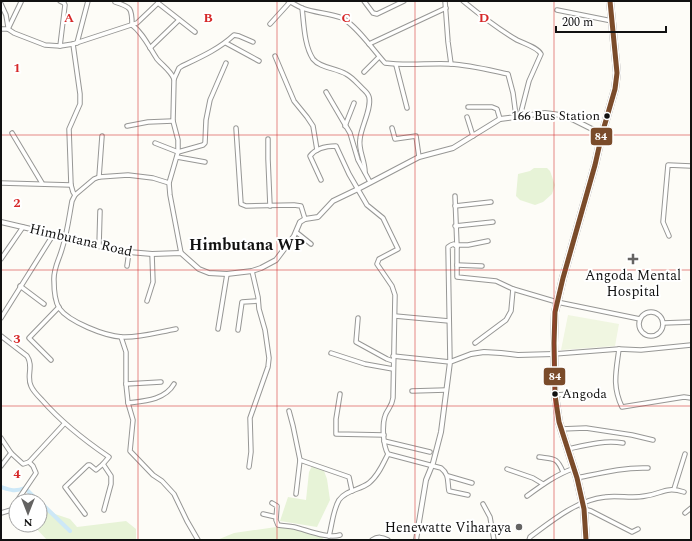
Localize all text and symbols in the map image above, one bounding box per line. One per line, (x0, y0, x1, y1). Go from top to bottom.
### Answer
text: A (64, 8, 74, 28)
text: B (203, 8, 213, 28)
text: C (341, 8, 351, 28)
text: D (479, 8, 489, 28)
scale bar (556, 8, 666, 34)
text: 200 m (562, 13, 593, 32)
text: 1 (13, 58, 21, 78)
place label: 166 Bus Station (511, 106, 600, 126)
marker: 166 Bus Station (602, 111, 612, 121)
line badge: 84 (590, 127, 613, 146)
text: 84 (595, 128, 608, 145)
text: 2 (13, 193, 21, 213)
street label: Himbutana Road (27, 218, 135, 262)
district label: Himbutana WP (189, 233, 305, 257)
marker: Angoda Mental Hospital (627, 253, 639, 265)
place label: Angoda Mental Hospital (585, 265, 681, 302)
text: 3 (13, 329, 21, 349)
line badge: 84 (543, 367, 566, 386)
text: 84 (549, 368, 562, 385)
place label: Angoda (562, 384, 608, 404)
marker: Angoda (550, 389, 560, 399)
text: 4 (13, 464, 21, 484)
north arrow (8, 493, 48, 533)
text: N (23, 514, 32, 531)
place label: Henewatte Viharaya (385, 517, 511, 538)
marker: Henewatte Viharaya (514, 522, 524, 532)

